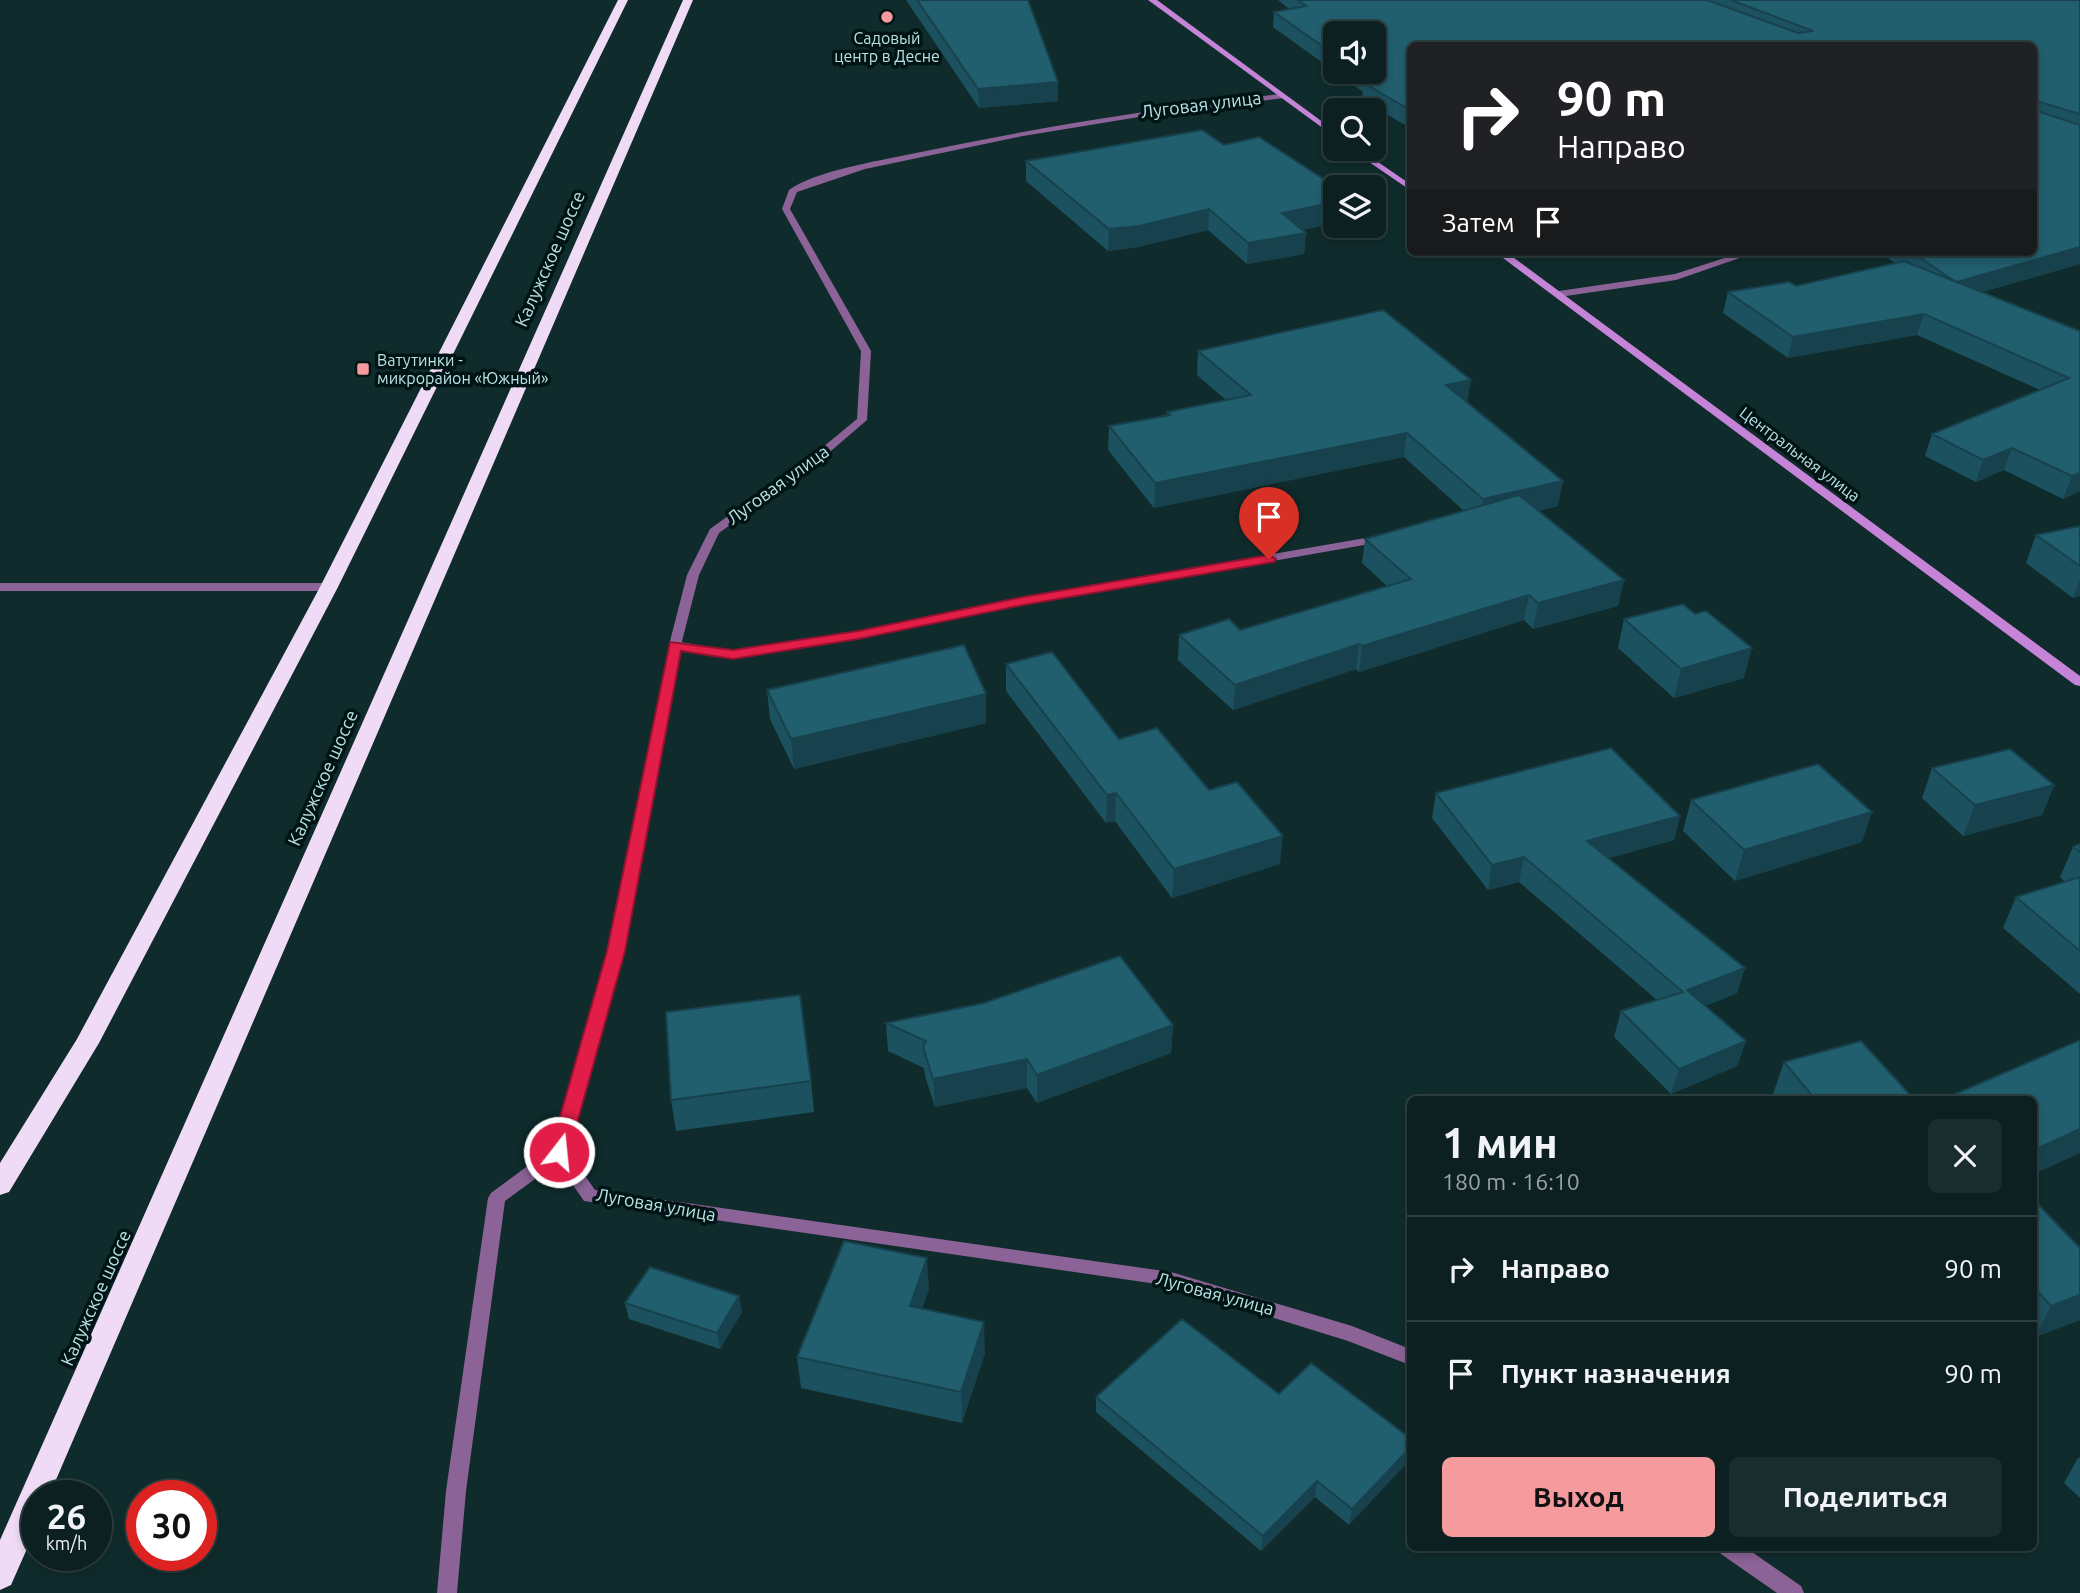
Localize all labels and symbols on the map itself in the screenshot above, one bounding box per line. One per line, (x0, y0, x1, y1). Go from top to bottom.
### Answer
marker: Садовый центр в Десне (879, 9, 895, 25)
place label: Садовый центр в Десне (834, 29, 940, 65)
street label: Луговая улица (1140, 87, 1262, 121)
street label: Калужское шоссе (510, 188, 588, 329)
place label: Ватутинки - микрорайон «Южный» (377, 351, 548, 387)
marker: Ватутинки - микрорайон «Южный» (355, 361, 371, 377)
street label: Центральная улица (1737, 403, 1863, 505)
street label: Луговая улица (723, 440, 832, 528)
pin (1239, 487, 1299, 559)
street label: Калужское шоссе (283, 707, 361, 848)
position arrow (522, 1115, 596, 1189)
street label: Луговая улица (595, 1184, 718, 1224)
street label: Калужское шоссе (56, 1227, 134, 1368)
street label: Луговая улица (1154, 1268, 1276, 1318)
speed limit sign: 30 (126, 1480, 217, 1571)

